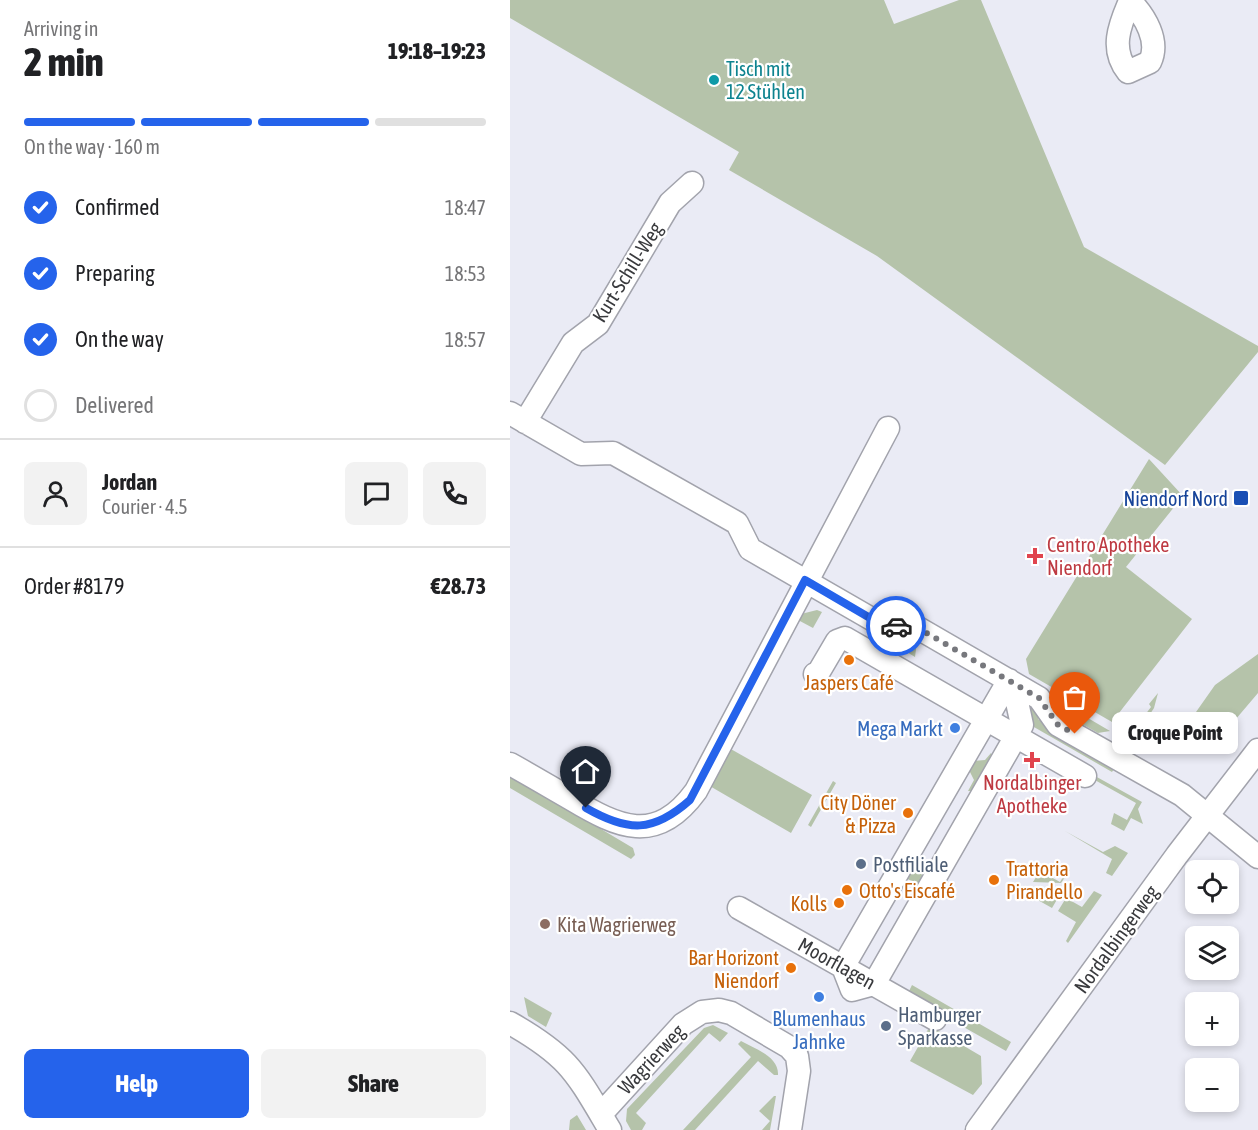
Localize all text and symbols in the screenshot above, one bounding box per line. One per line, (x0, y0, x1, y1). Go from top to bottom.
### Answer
text: Arriving in (24, 17, 98, 40)
text: 19:18–19:23 (388, 38, 486, 64)
text: 2 min (24, 40, 104, 84)
place label: Tisch mit 12 Stühlen (726, 57, 805, 103)
marker: Tisch mit 12 Stühlen (707, 73, 721, 87)
text: On the way · 160 m (24, 135, 160, 158)
icon: check (24, 191, 57, 224)
text: Confirmed (75, 194, 160, 220)
text: 18:47 (445, 196, 486, 219)
street label: Kurt-Schill-Weg (587, 218, 667, 326)
icon: check (24, 257, 57, 290)
text: Preparing (75, 260, 155, 286)
text: 18:53 (445, 262, 486, 285)
icon: check (24, 323, 57, 356)
text: On the way (75, 326, 164, 352)
text: 18:57 (445, 328, 486, 351)
text: Delivered (75, 392, 154, 418)
button: person (24, 462, 87, 525)
button: chat (345, 462, 408, 525)
button: phone (423, 462, 486, 525)
text: Jordan (102, 469, 157, 495)
place label: Niendorf Nord (1123, 487, 1228, 510)
marker: Niendorf Nord (1232, 489, 1250, 507)
text: Courier · 4.5 (102, 495, 188, 518)
place label: Centro Apotheke Niendorf (1047, 533, 1169, 579)
marker: Centro Apotheke Niendorf (1028, 549, 1042, 563)
text: Order #8179 (24, 573, 124, 599)
text: €28.73 (431, 573, 486, 599)
courier (866, 596, 926, 656)
icon: car (880, 610, 913, 643)
marker: Jaspers Café (842, 653, 856, 667)
place label: Jaspers Café (804, 671, 894, 694)
pin (1049, 672, 1100, 734)
icon: bag (1058, 681, 1091, 714)
callout: Croque Point (1111, 713, 1237, 755)
place label: Mega Markt (857, 717, 943, 740)
marker: Mega Markt (948, 721, 962, 735)
text: Croque Point (1128, 721, 1222, 744)
pin (560, 746, 611, 808)
marker: Nordalbinger Apotheke (1025, 753, 1039, 767)
icon: home (569, 755, 602, 788)
place label: Nordalbinger Apotheke (983, 771, 1082, 817)
place label: City Döner & Pizza (820, 791, 897, 837)
marker: City Döner & Pizza (901, 806, 915, 820)
place label: Postfiliale (873, 853, 948, 876)
marker: Postfiliale (854, 857, 868, 871)
place label: Trattoria Pirandello (1006, 857, 1083, 903)
map controls (1185, 860, 1239, 1112)
button: locate (1185, 860, 1239, 914)
marker: Trattoria Pirandello (987, 873, 1001, 887)
place label: Otto's Eiscafé (859, 879, 955, 902)
street label: Nordalbingerweg (1069, 880, 1163, 997)
marker: Otto's Eiscafé (840, 883, 854, 897)
place label: Kolls (791, 892, 827, 915)
marker: Kolls (832, 896, 846, 910)
place label: Kita Wagrierweg (557, 913, 676, 936)
marker: Kita Wagrierweg (538, 917, 552, 931)
button: layers (1185, 926, 1239, 980)
street label: Moorflagen (794, 932, 880, 994)
place label: Bar Horizont Niendorf (688, 946, 779, 992)
marker: Bar Horizont Niendorf (784, 961, 798, 975)
marker: Blumenhaus Jahnke (812, 990, 826, 1004)
button: + (1185, 992, 1239, 1046)
place label: Hamburger Sparkasse (898, 1003, 982, 1049)
place label: Blumenhaus Jahnke (772, 1007, 866, 1053)
street label: Wagrierweg (613, 1019, 689, 1099)
marker: Hamburger Sparkasse (879, 1019, 893, 1033)
button: Help (24, 1049, 249, 1118)
button: Share (261, 1049, 486, 1118)
button: − (1185, 1058, 1239, 1112)

